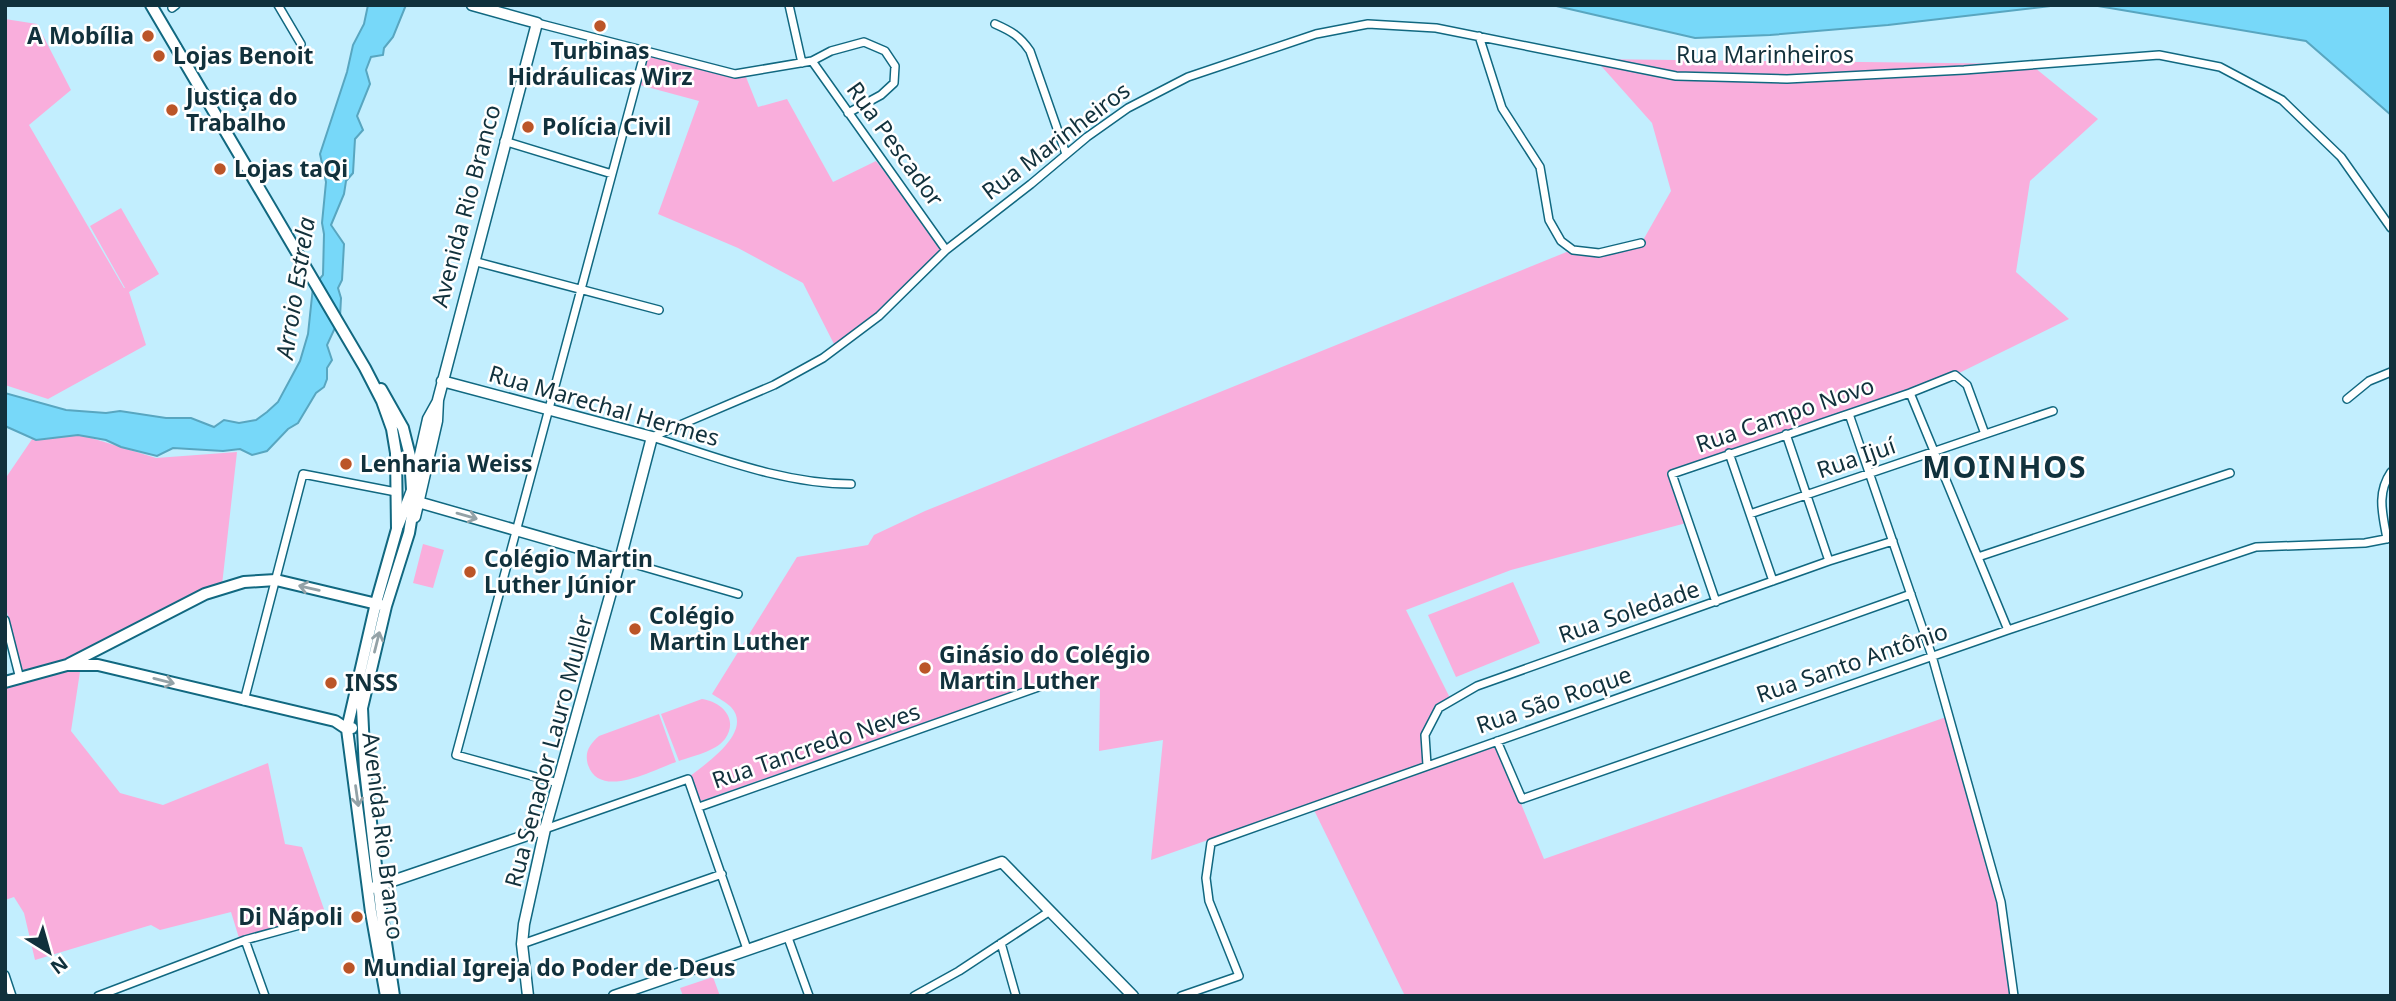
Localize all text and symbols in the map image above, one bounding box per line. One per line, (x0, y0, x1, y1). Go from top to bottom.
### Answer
marker: Turbinas Hidráulicas Wirz (592, 18, 608, 34)
place label: A Mobília (27, 19, 134, 51)
marker: A Mobília (140, 28, 156, 44)
place label: Turbinas Hidráulicas Wirz (507, 34, 693, 92)
street label: Rua Marinheiros (1676, 38, 1854, 70)
place label: Lojas Benoit (173, 39, 314, 71)
marker: Lojas Benoit (151, 48, 167, 64)
street label: Rua Marinheiros (975, 74, 1136, 207)
street label: Rua Pescador (840, 75, 952, 213)
place label: Justiça do Trabalho (184, 80, 298, 138)
street label: Avenida Rio Branco (423, 101, 508, 311)
marker: Justiça do Trabalho (164, 102, 180, 118)
place label: Polícia Civil (542, 110, 671, 142)
marker: Polícia Civil (520, 119, 536, 135)
place label: Lojas taQi (234, 152, 348, 184)
marker: Lojas taQi (212, 161, 228, 177)
water label: Arroio Estrela (267, 214, 322, 363)
street label: Rua Marechal Hermes (485, 357, 723, 453)
street label: Rua Campo Novo (1691, 368, 1878, 460)
street label: Rua Ijuí (1812, 428, 1900, 485)
district label: MOINHOS (1922, 446, 2088, 487)
place label: Lenharia Weiss (360, 447, 533, 479)
marker: Lenharia Weiss (338, 456, 354, 472)
one-way arrow (455, 510, 477, 523)
place label: Colégio Martin Luther Júnior (484, 542, 653, 600)
marker: Colégio Martin Luther Júnior (462, 564, 478, 580)
street label: Rua Soledade (1554, 572, 1703, 650)
one-way arrow (298, 581, 321, 594)
place label: Colégio Martin Luther (649, 599, 809, 657)
street label: Rua Senador Lauro Muller (496, 610, 600, 891)
street label: Rua Santo Antônio (1752, 614, 1952, 710)
marker: Colégio Martin Luther (627, 621, 643, 637)
one-way arrow (371, 631, 384, 653)
place label: Ginásio do Colégio Martin Luther (939, 638, 1150, 696)
street label: Rua São Roque (1472, 657, 1636, 741)
marker: Ginásio do Colégio Martin Luther (917, 660, 933, 676)
place label: INSS (345, 666, 398, 698)
one-way arrow (152, 675, 175, 688)
marker: INSS (323, 675, 339, 691)
street label: Rua Tancredo Neves (707, 694, 924, 796)
street label: Avenida Rio Branco (355, 730, 413, 941)
one-way arrow (350, 784, 363, 807)
place label: Di Nápoli (238, 900, 343, 932)
marker: Di Nápoli (349, 909, 365, 925)
north arrow (14, 917, 84, 987)
text: N (45, 951, 73, 981)
place label: Mundial Igreja do Poder de Deus (363, 951, 736, 983)
marker: Mundial Igreja do Poder de Deus (341, 960, 357, 976)

